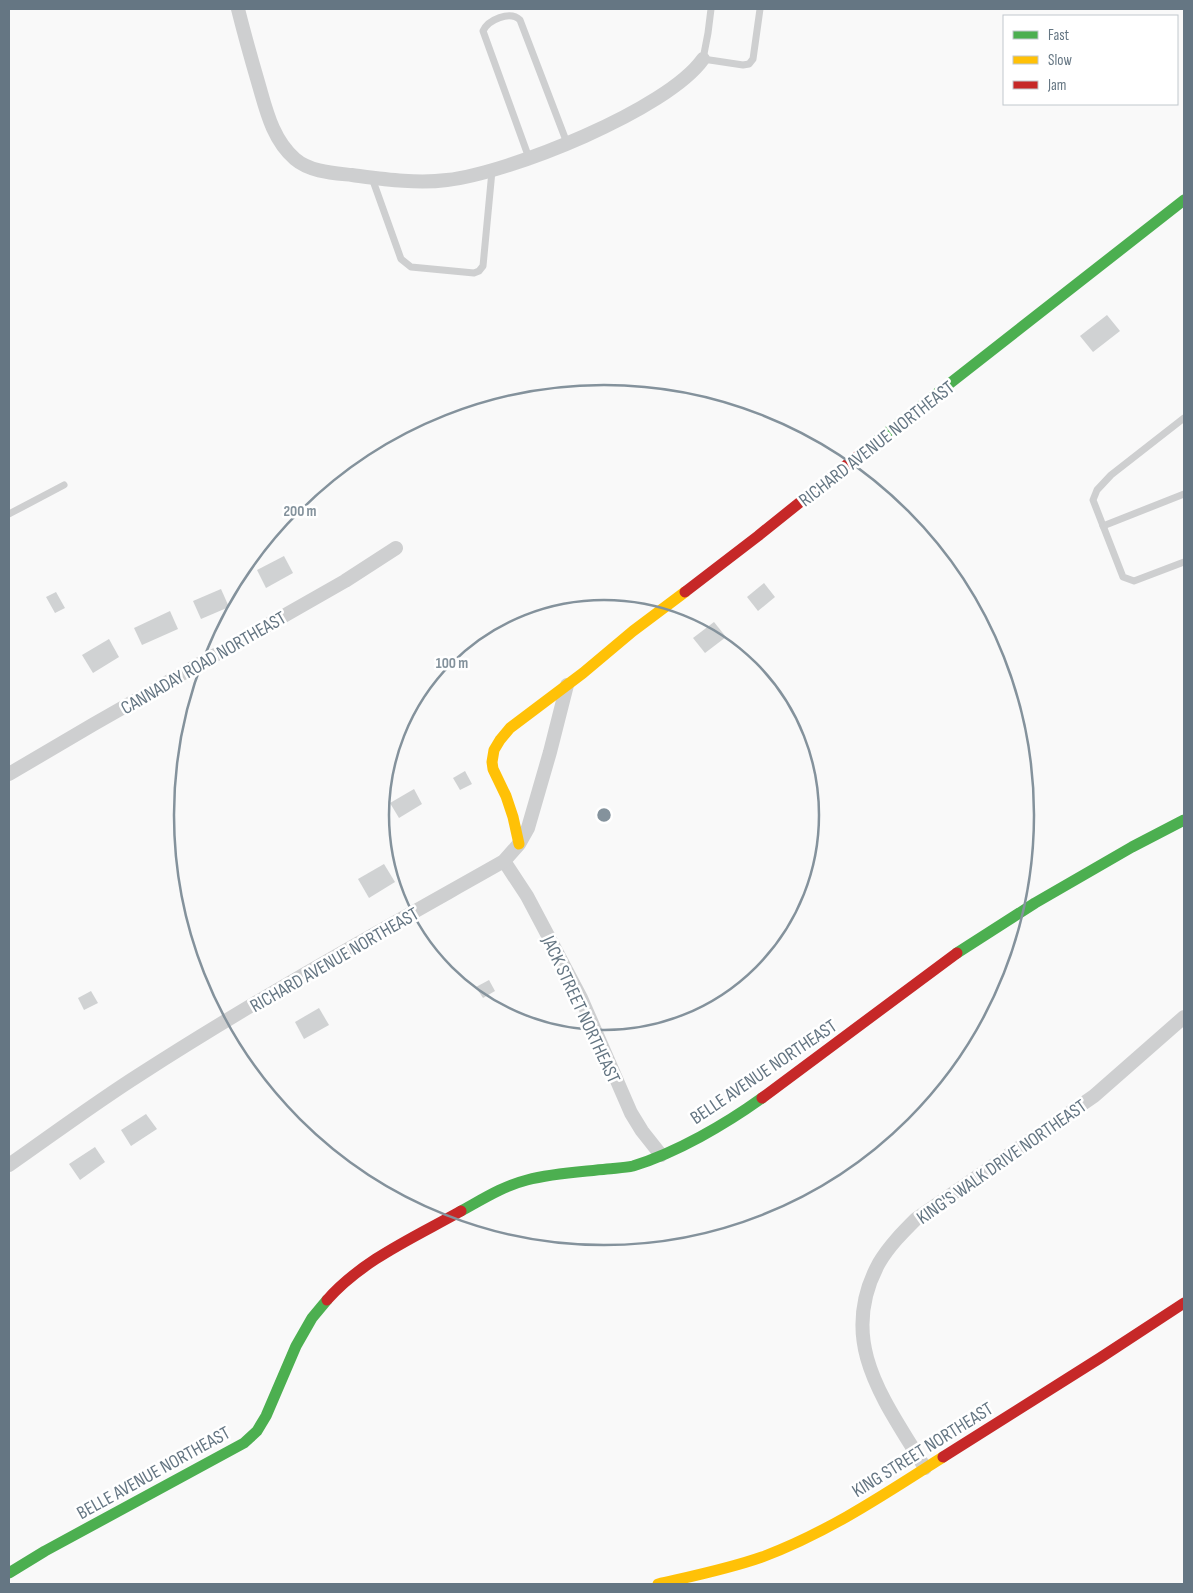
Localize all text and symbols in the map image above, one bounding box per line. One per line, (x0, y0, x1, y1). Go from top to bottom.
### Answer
legend (1003, 15, 1178, 105)
text: Fast (1048, 26, 1070, 45)
text: Slow (1048, 51, 1072, 70)
text: Jam (1047, 76, 1066, 95)
street label: RICHARD AVENUE NORTHEAST (795, 376, 960, 512)
text: 200 m (283, 502, 317, 521)
street label: CANNADAY ROAD NORTHEAST (117, 606, 291, 720)
text: 100 m (436, 654, 468, 673)
centre of rings (595, 806, 613, 824)
street label: RICHARD AVENUE NORTHEAST (246, 902, 424, 1018)
street label: JACK STREET NORTHEAST (536, 931, 625, 1087)
street label: BELLE AVENUE NORTHEAST (686, 1015, 842, 1130)
street label: KING'S WALK DRIVE NORTHEAST (912, 1095, 1092, 1230)
street label: KING STREET NORTHEAST (848, 1397, 998, 1503)
street label: BELLE AVENUE NORTHEAST (73, 1422, 235, 1525)

